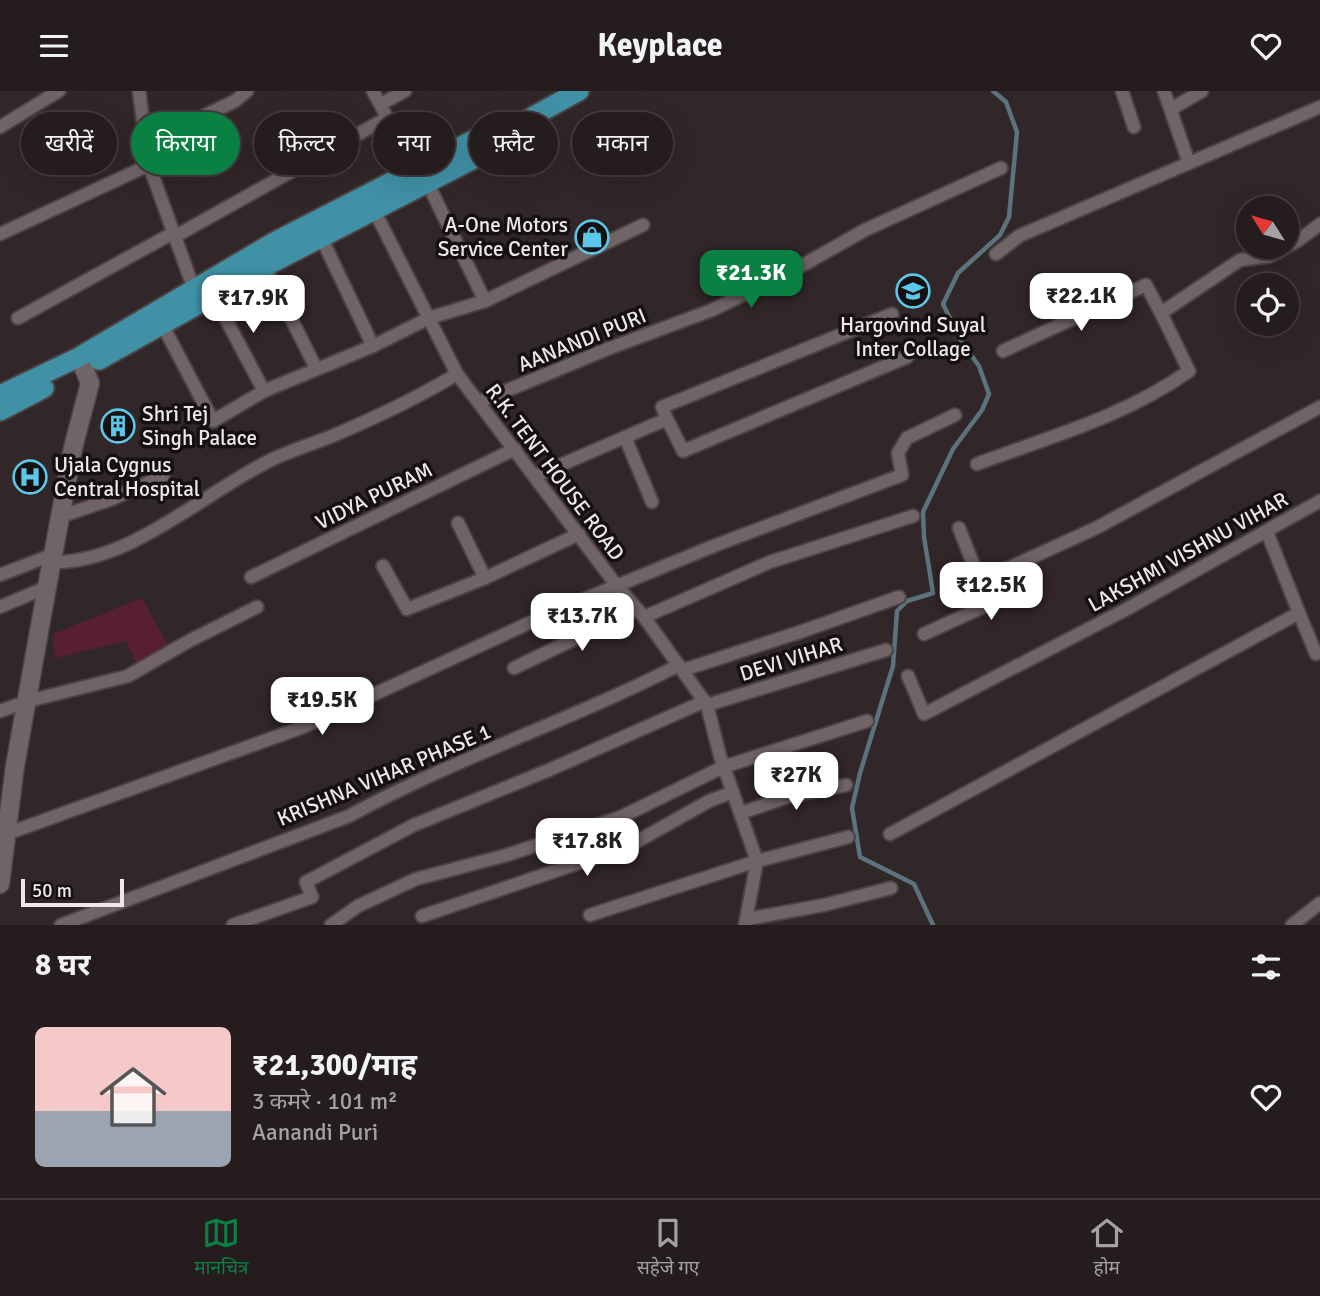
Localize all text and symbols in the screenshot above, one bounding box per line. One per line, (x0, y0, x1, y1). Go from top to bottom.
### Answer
text: Keyplace (597, 26, 723, 65)
icon: menu (35, 27, 73, 65)
icon: heart (1247, 27, 1285, 65)
chip: खरीदें (21, 112, 117, 175)
chip: किराया (131, 112, 240, 175)
chip: फ़िल्टर (254, 112, 359, 175)
chip: नया (373, 112, 455, 175)
chip: फ़्लैट (469, 112, 558, 175)
chip: मकान (572, 112, 673, 175)
north arrow (1236, 196, 1298, 259)
map controls (1236, 196, 1299, 336)
place label: A-One Motors Service Center (438, 212, 568, 262)
shop icon: A-One Motors Service Center (573, 218, 611, 256)
pin: ₹21.3K (694, 251, 808, 310)
text: ₹21.3K (716, 258, 786, 287)
school or university icon: Hargovind Suyal Inter Collage (894, 272, 932, 310)
pin: ₹22.1K (1024, 273, 1138, 333)
button: locate (1236, 273, 1299, 336)
pin: ₹17.9K (196, 275, 310, 335)
text: ₹22.1K (1046, 281, 1116, 310)
text: ₹17.9K (218, 283, 288, 312)
street label: AANANDI PURI (514, 302, 650, 378)
place label: Hargovind Suyal Inter Collage (840, 312, 986, 362)
street label: R.K. TENT HOUSE ROAD (480, 378, 630, 566)
place label: Shri Tej Singh Palace (142, 401, 257, 451)
building icon: Shri Tej Singh Palace (99, 407, 137, 445)
place label: Ujala Cygnus Central Hospital (54, 452, 200, 502)
street label: VIDYA PURAM (311, 457, 437, 535)
hospital icon: Ujala Cygnus Central Hospital (11, 458, 49, 496)
street label: LAKSHMI VISHNU VIHAR (1084, 486, 1292, 618)
pin: ₹12.5K (934, 563, 1048, 622)
text: ₹12.5K (956, 570, 1026, 599)
pin: ₹13.7K (525, 594, 639, 653)
text: ₹13.7K (547, 601, 617, 630)
street label: DEVI VIHAR (736, 631, 846, 687)
pin: ₹19.5K (265, 677, 379, 737)
text: ₹19.5K (287, 685, 357, 714)
street label: KRISHNA VIHAR PHASE 1 (273, 718, 495, 832)
pin: ₹27K (755, 753, 837, 812)
text: ₹27K (770, 760, 822, 789)
pin: ₹17.8K (530, 819, 644, 878)
text: ₹17.8K (552, 826, 622, 855)
scale bar (21, 876, 124, 908)
text: 50 m (32, 879, 72, 903)
text: 8 घर (35, 947, 90, 984)
icon: filters (1247, 948, 1285, 986)
text: ₹21,300/माह (252, 1047, 417, 1084)
icon: home (91, 1055, 175, 1139)
icon: heart (1247, 1078, 1285, 1116)
text: 3 कमरे · 101 m² (252, 1087, 398, 1116)
text: Aanandi Puri (252, 1118, 378, 1147)
tab: मानचित्र (194, 1214, 249, 1282)
tab: सहेजे गए (637, 1214, 699, 1282)
tab: होम (1088, 1214, 1126, 1282)

